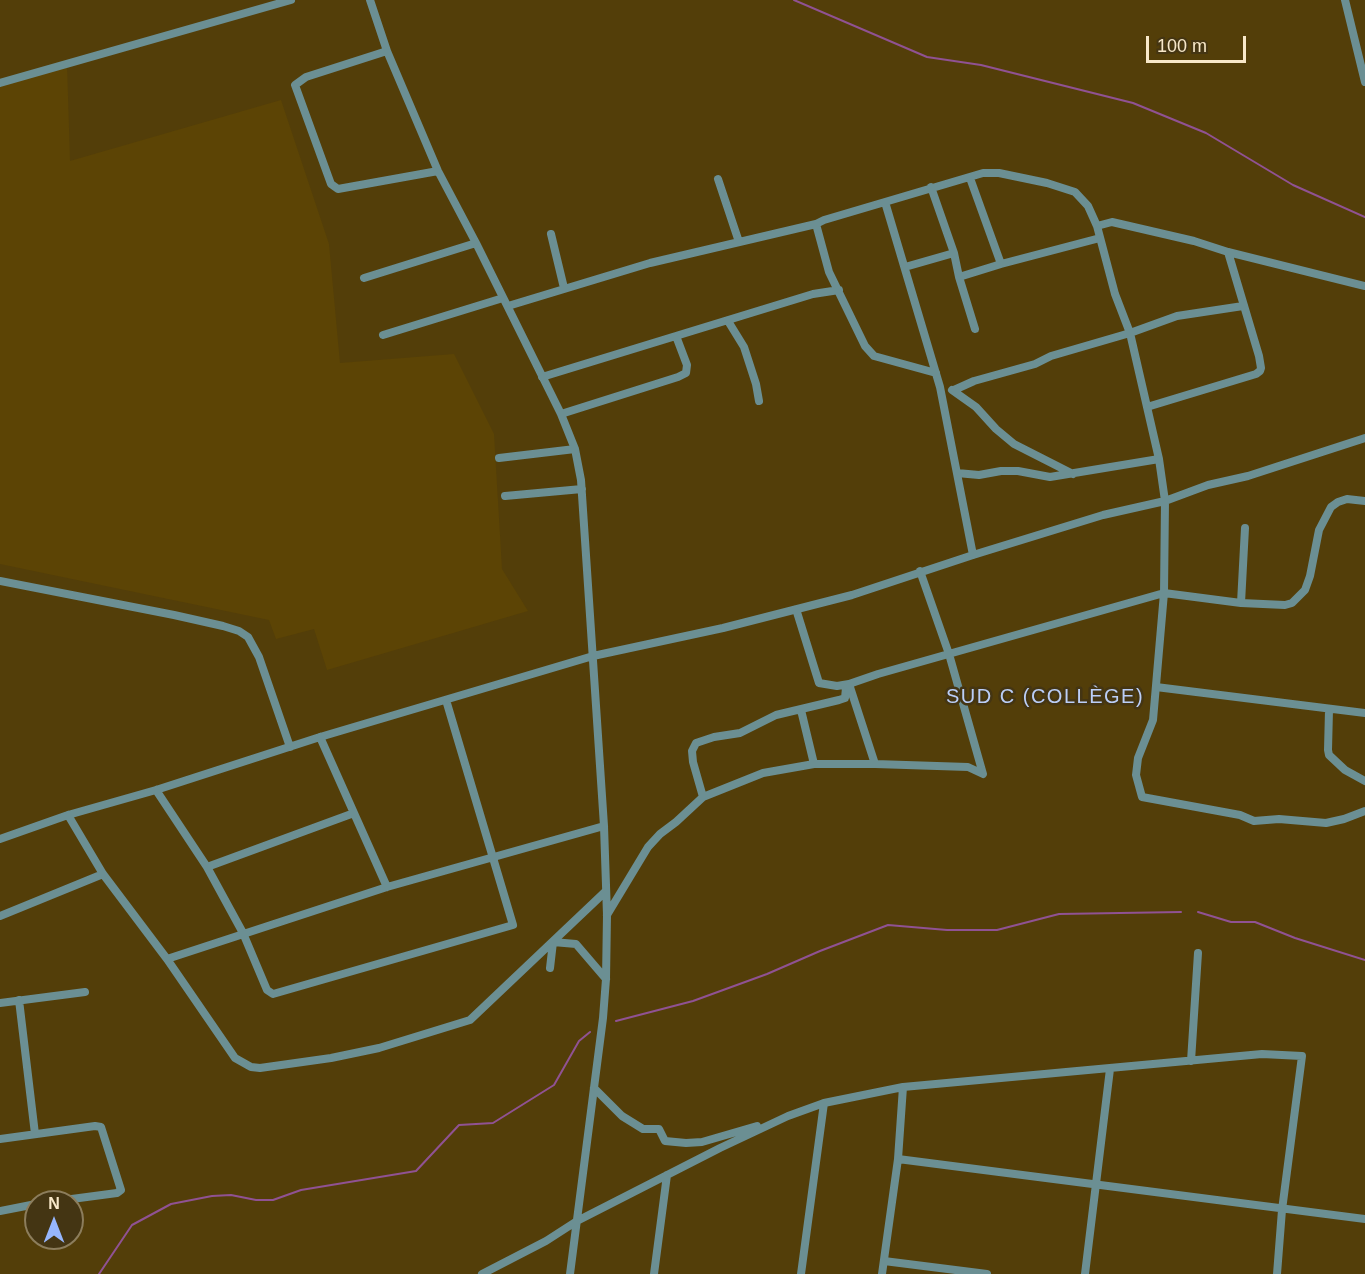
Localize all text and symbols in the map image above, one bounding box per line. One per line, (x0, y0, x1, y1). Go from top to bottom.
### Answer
scale bar (1149, 24, 1250, 62)
text: 100 m (1157, 36, 1207, 56)
district label: SUD C (COLLÈGE) (946, 685, 1144, 709)
north arrow (24, 1190, 84, 1250)
text: N (48, 1195, 60, 1212)

